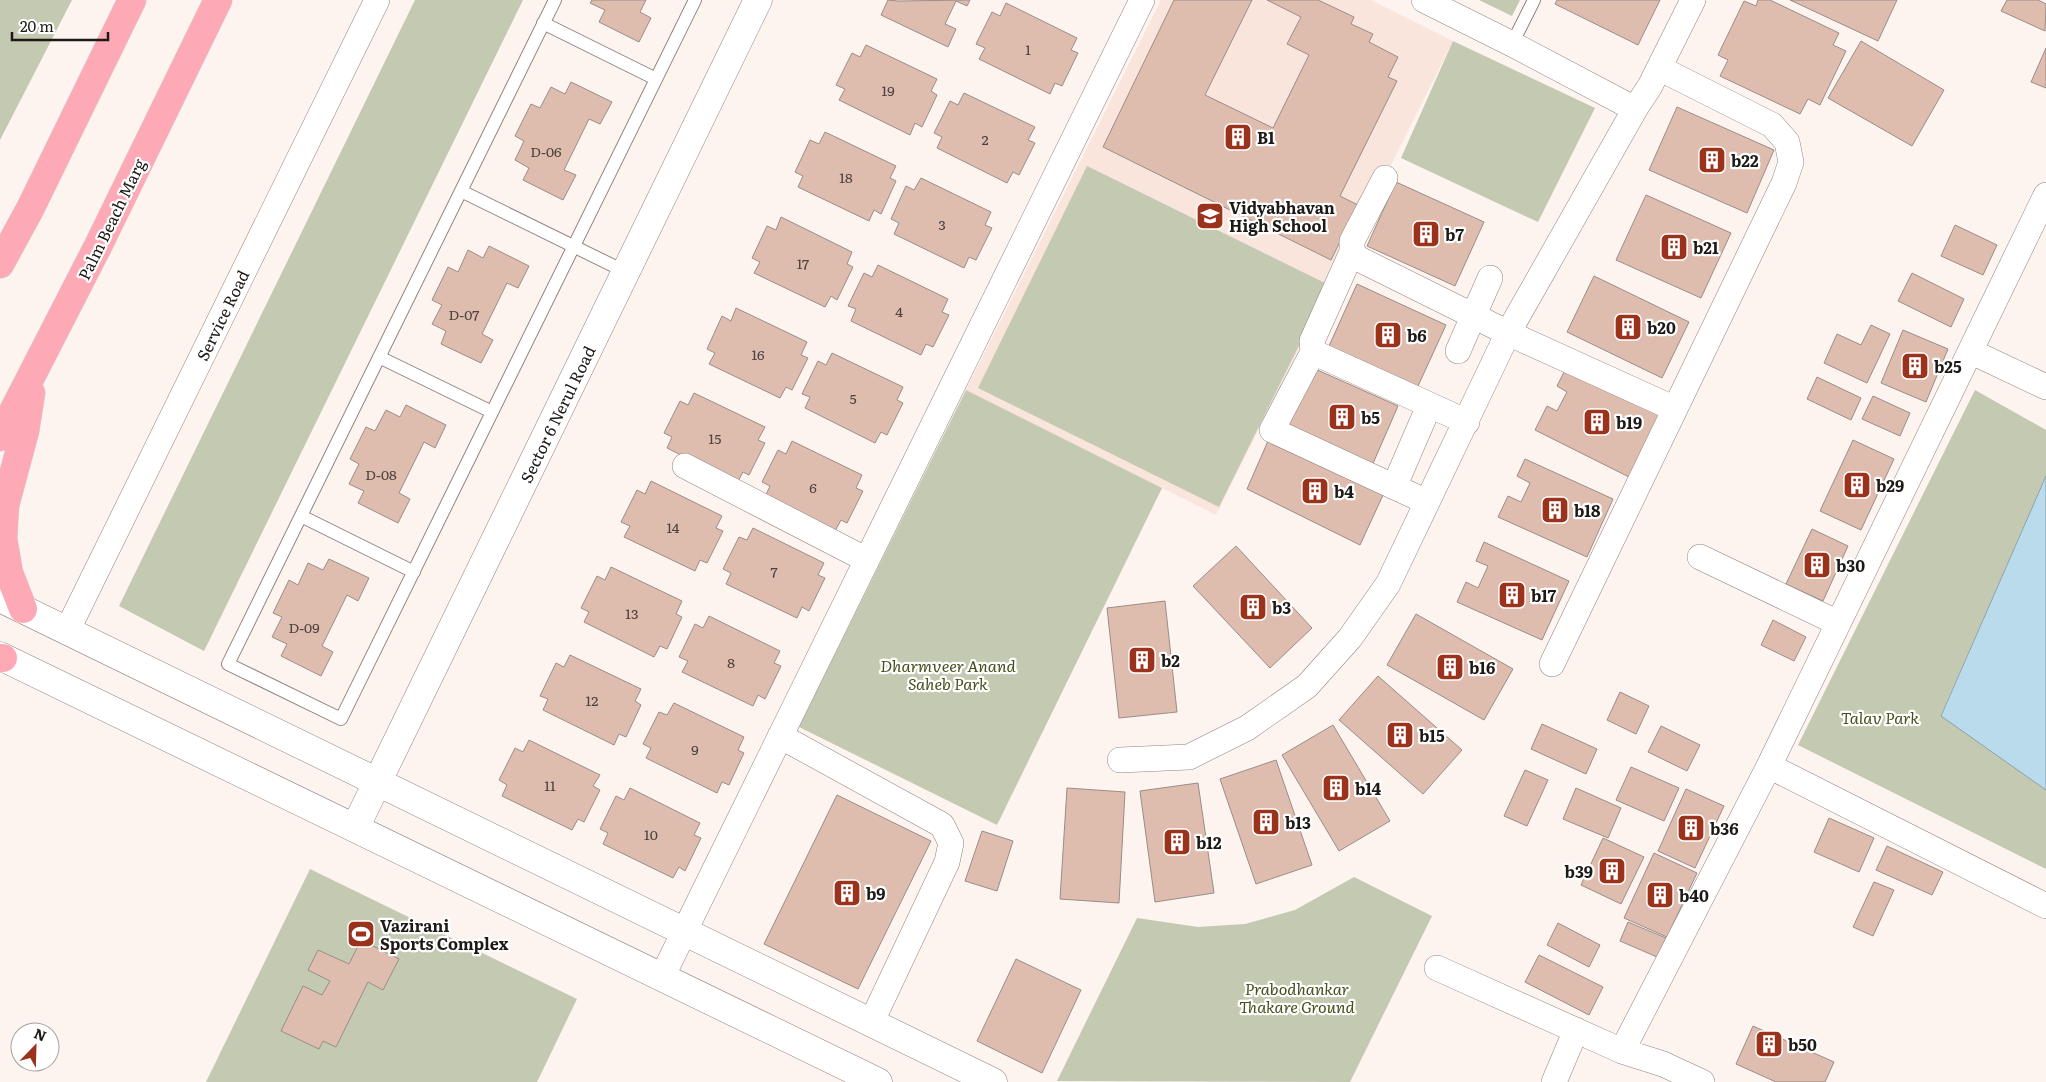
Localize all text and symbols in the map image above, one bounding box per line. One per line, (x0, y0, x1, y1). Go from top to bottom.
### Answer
scale bar (12, 10, 109, 42)
text: 20 m (20, 14, 54, 37)
house number: 1 (1025, 39, 1031, 59)
house number: 19 (881, 80, 895, 100)
building icon: B1 (1223, 122, 1253, 152)
place label: B1 (1257, 125, 1275, 149)
house number: 2 (981, 129, 989, 149)
house number: D-06 (530, 141, 562, 161)
building icon: b22 (1697, 145, 1727, 175)
place label: b22 (1731, 148, 1759, 172)
street label: Palm Beach Marg (71, 154, 151, 284)
house number: 18 (839, 167, 853, 187)
place label: Vidyabhavan High School (1229, 195, 1335, 237)
school or university icon: Vidyabhavan High School (1195, 201, 1225, 231)
house number: 3 (938, 214, 946, 234)
building icon: b7 (1411, 219, 1441, 249)
place label: b7 (1445, 222, 1464, 246)
building icon: b21 (1659, 232, 1689, 262)
place label: b21 (1693, 235, 1719, 259)
house number: 17 (797, 253, 809, 273)
street label: Service Road (190, 265, 254, 364)
house number: 4 (895, 301, 903, 321)
house number: D-07 (449, 304, 479, 324)
building icon: b20 (1613, 312, 1643, 342)
place label: b20 (1647, 315, 1676, 339)
building icon: b6 (1373, 320, 1403, 350)
place label: b6 (1407, 323, 1427, 347)
street label: Sector 6 Nerul Road (513, 341, 601, 487)
house number: 16 (751, 344, 765, 364)
building icon: b25 (1900, 351, 1930, 381)
place label: b25 (1934, 354, 1962, 378)
house number: 5 (849, 388, 857, 408)
building icon: b5 (1327, 402, 1357, 432)
place label: b5 (1361, 405, 1380, 429)
building icon: b19 (1582, 407, 1612, 437)
place label: b19 (1616, 410, 1642, 434)
house number: 15 (709, 428, 721, 448)
house number: D-08 (365, 464, 397, 484)
building icon: b29 (1842, 470, 1872, 500)
place label: b29 (1876, 473, 1904, 497)
building icon: b4 (1300, 476, 1330, 506)
house number: 6 (809, 477, 817, 497)
place label: b4 (1334, 479, 1354, 503)
building icon: b18 (1540, 495, 1570, 525)
place label: b18 (1574, 498, 1601, 522)
house number: 14 (667, 517, 680, 537)
building icon: b30 (1802, 550, 1832, 580)
place label: b30 (1836, 553, 1865, 577)
house number: 7 (770, 561, 778, 581)
building icon: b17 (1497, 580, 1527, 610)
place label: b17 (1531, 583, 1557, 607)
building icon: b3 (1238, 592, 1268, 622)
place label: b3 (1272, 595, 1291, 619)
house number: 13 (625, 603, 639, 623)
house number: D-09 (288, 617, 320, 637)
building icon: b2 (1127, 645, 1157, 675)
place label: b2 (1161, 648, 1180, 672)
house number: 8 (727, 652, 735, 672)
building icon: b16 (1435, 652, 1465, 682)
park label: Dharmveer Anand Saheb Park (880, 653, 1016, 695)
place label: b16 (1469, 655, 1495, 679)
house number: 12 (586, 690, 598, 710)
park label: Talav Park (1841, 705, 1919, 729)
building icon: b15 (1385, 720, 1415, 750)
place label: b15 (1419, 723, 1445, 747)
house number: 9 (691, 739, 699, 759)
building icon: b14 (1321, 773, 1351, 803)
house number: 11 (544, 775, 556, 795)
place label: b14 (1355, 776, 1381, 800)
building icon: b13 (1251, 807, 1281, 837)
place label: b13 (1285, 810, 1311, 834)
building icon: b36 (1676, 813, 1706, 843)
place label: b36 (1710, 816, 1739, 840)
house number: 10 (644, 824, 658, 844)
building icon: b12 (1162, 827, 1192, 857)
place label: b12 (1196, 830, 1222, 854)
building icon: b39 (1597, 856, 1627, 886)
place label: b39 (1565, 859, 1593, 883)
building icon: b9 (832, 878, 862, 908)
building icon: b40 (1645, 880, 1675, 910)
place label: b9 (866, 881, 886, 905)
place label: b40 (1679, 883, 1709, 907)
place label: Vazirani Sports Complex (380, 913, 509, 955)
sports icon: Vazirani Sports Complex (346, 919, 376, 949)
park label: Prabodhankar Thakare Ground (1239, 976, 1355, 1018)
north arrow (10, 1022, 60, 1072)
text: N (31, 1023, 50, 1046)
building icon: b50 (1754, 1029, 1784, 1059)
place label: b50 (1788, 1032, 1817, 1056)

